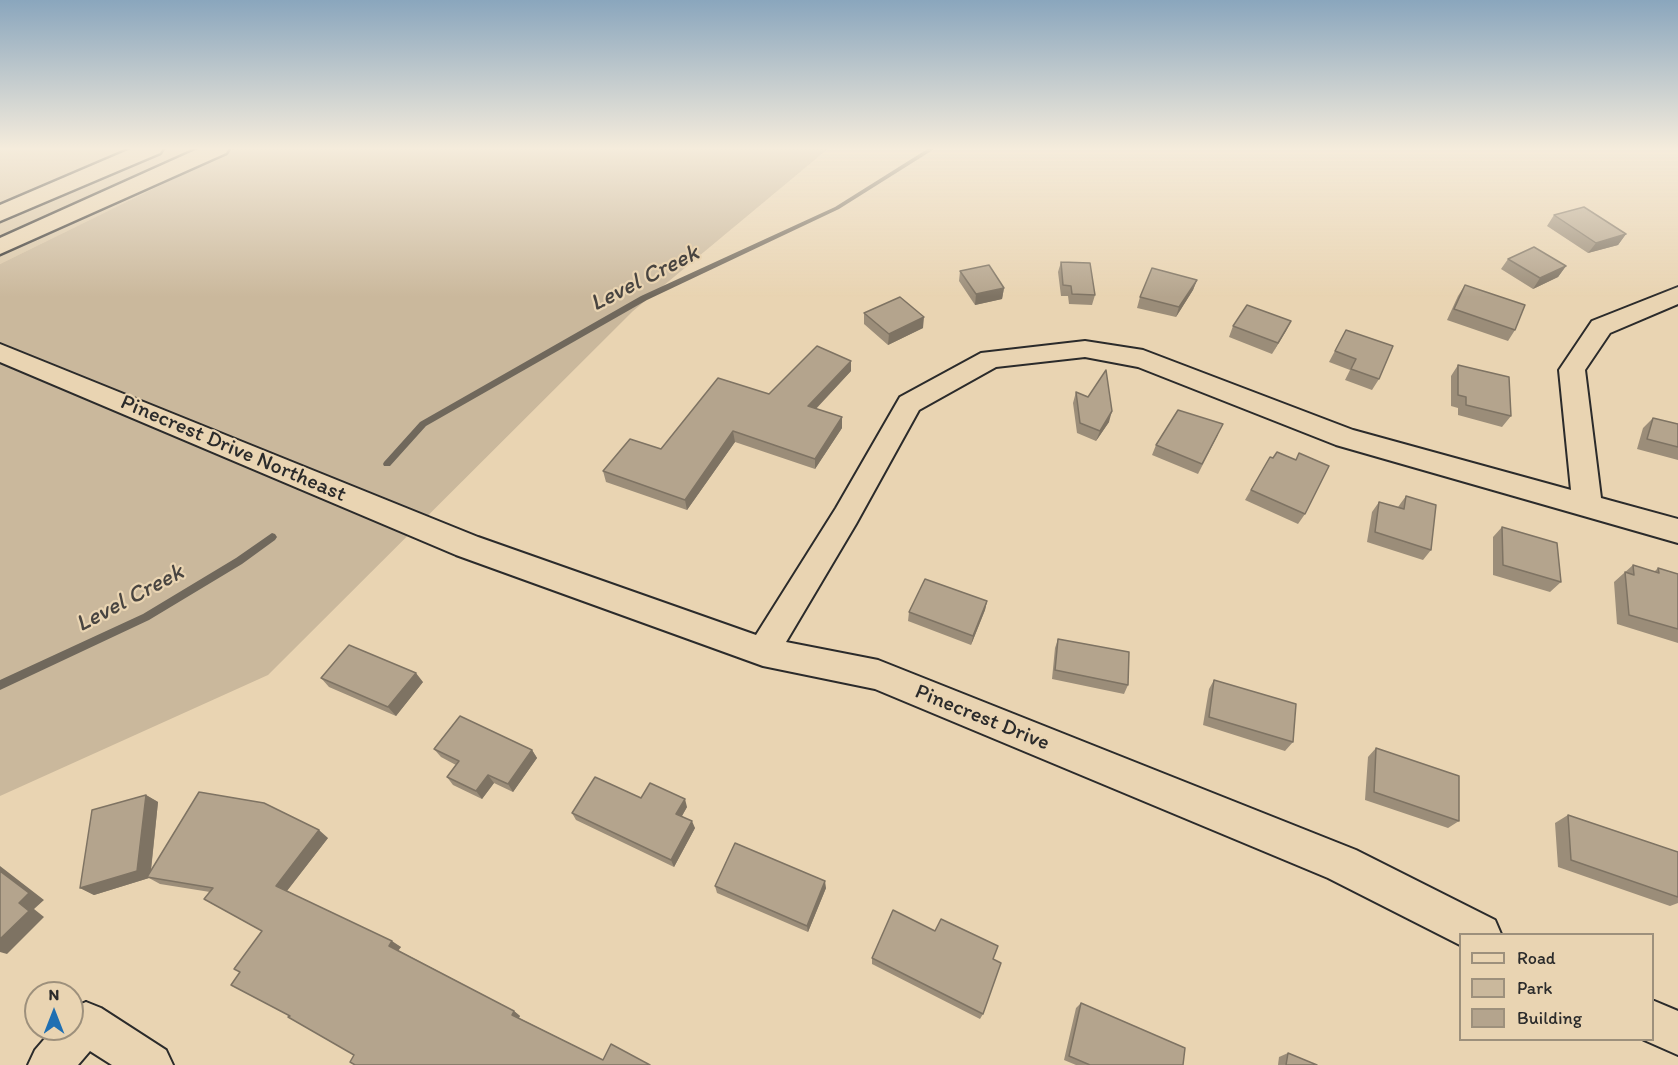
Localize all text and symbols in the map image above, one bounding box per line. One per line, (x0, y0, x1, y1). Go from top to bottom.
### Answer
water label: Level Creek (586, 239, 704, 319)
street label: Pinecrest Drive Northeast (116, 389, 350, 509)
water label: Level Creek (71, 559, 189, 639)
street label: Pinecrest Drive (911, 679, 1053, 757)
legend (1459, 933, 1654, 1041)
text: Road (1517, 947, 1556, 969)
text: Park (1517, 977, 1552, 999)
north arrow (24, 981, 84, 1041)
text: N (49, 985, 59, 1004)
text: Building (1517, 1007, 1582, 1029)

